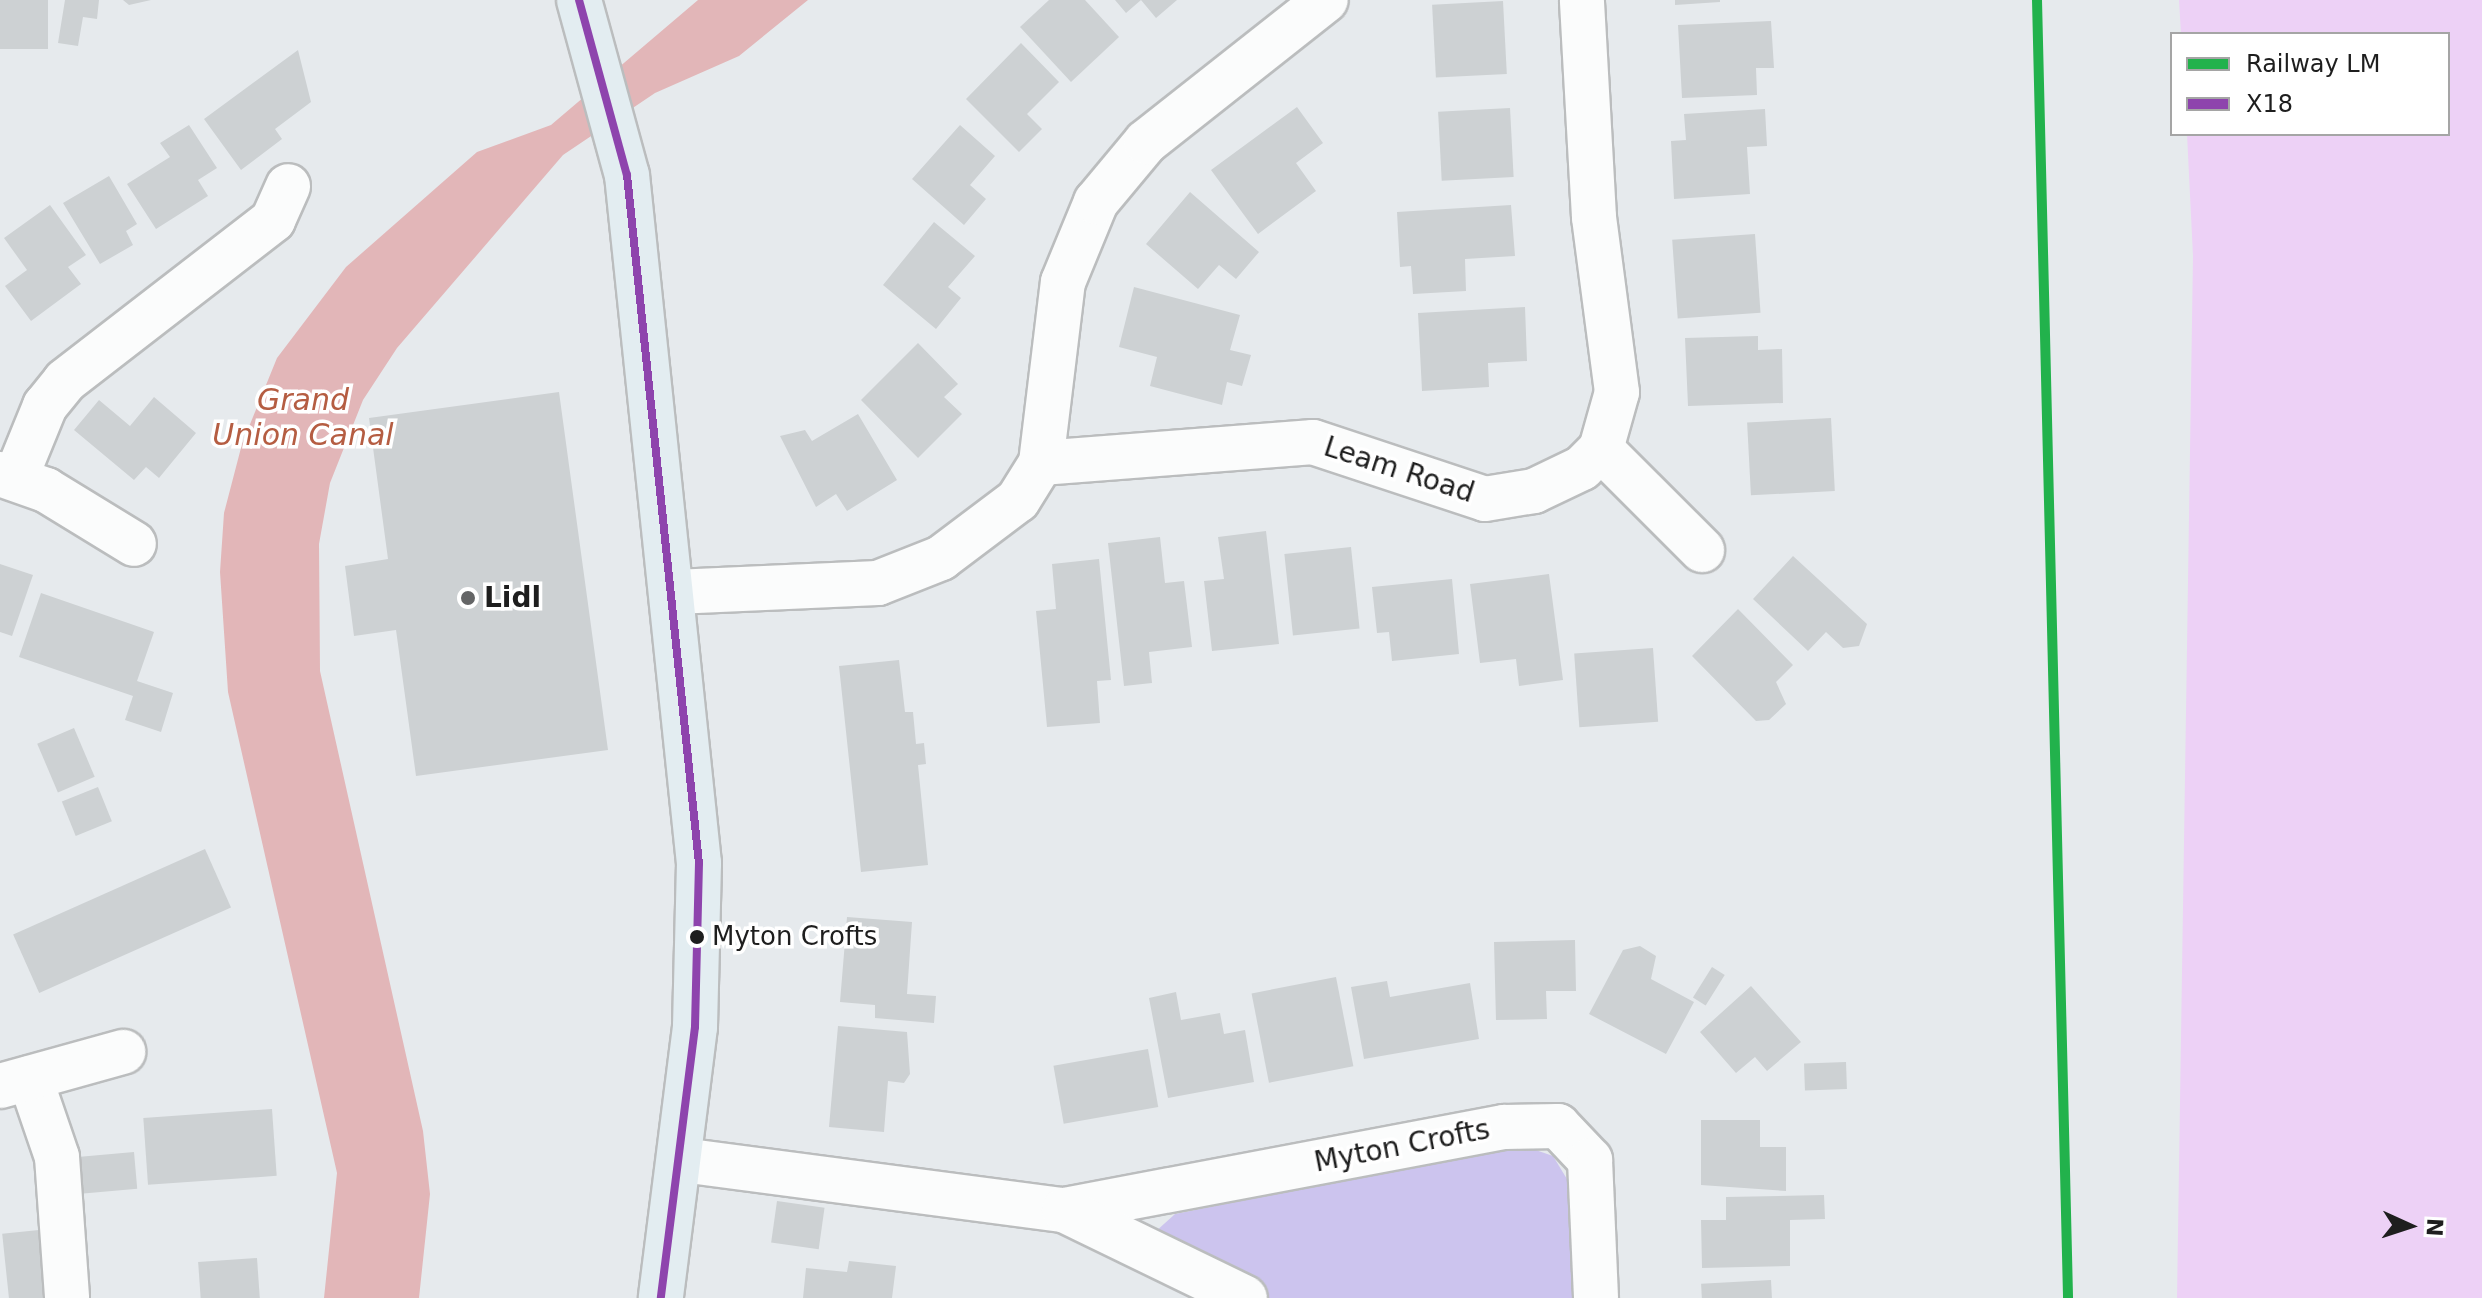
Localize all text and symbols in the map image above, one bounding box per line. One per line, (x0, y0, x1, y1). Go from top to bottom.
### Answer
legend (2170, 32, 2450, 136)
text: Railway LM (2246, 50, 2380, 78)
text: X18 (2246, 90, 2293, 118)
water label: Grand Union Canal (212, 382, 394, 452)
street label: Leam Road (1320, 430, 1478, 510)
place label: Lidl (484, 581, 541, 615)
marker: Lidl (459, 589, 477, 607)
place label: Myton Crofts (712, 921, 877, 953)
marker: Myton Crofts (689, 929, 705, 945)
street label: Myton Crofts (1311, 1113, 1493, 1179)
north arrow (2370, 1186, 2450, 1266)
text: N (2422, 1217, 2447, 1237)

